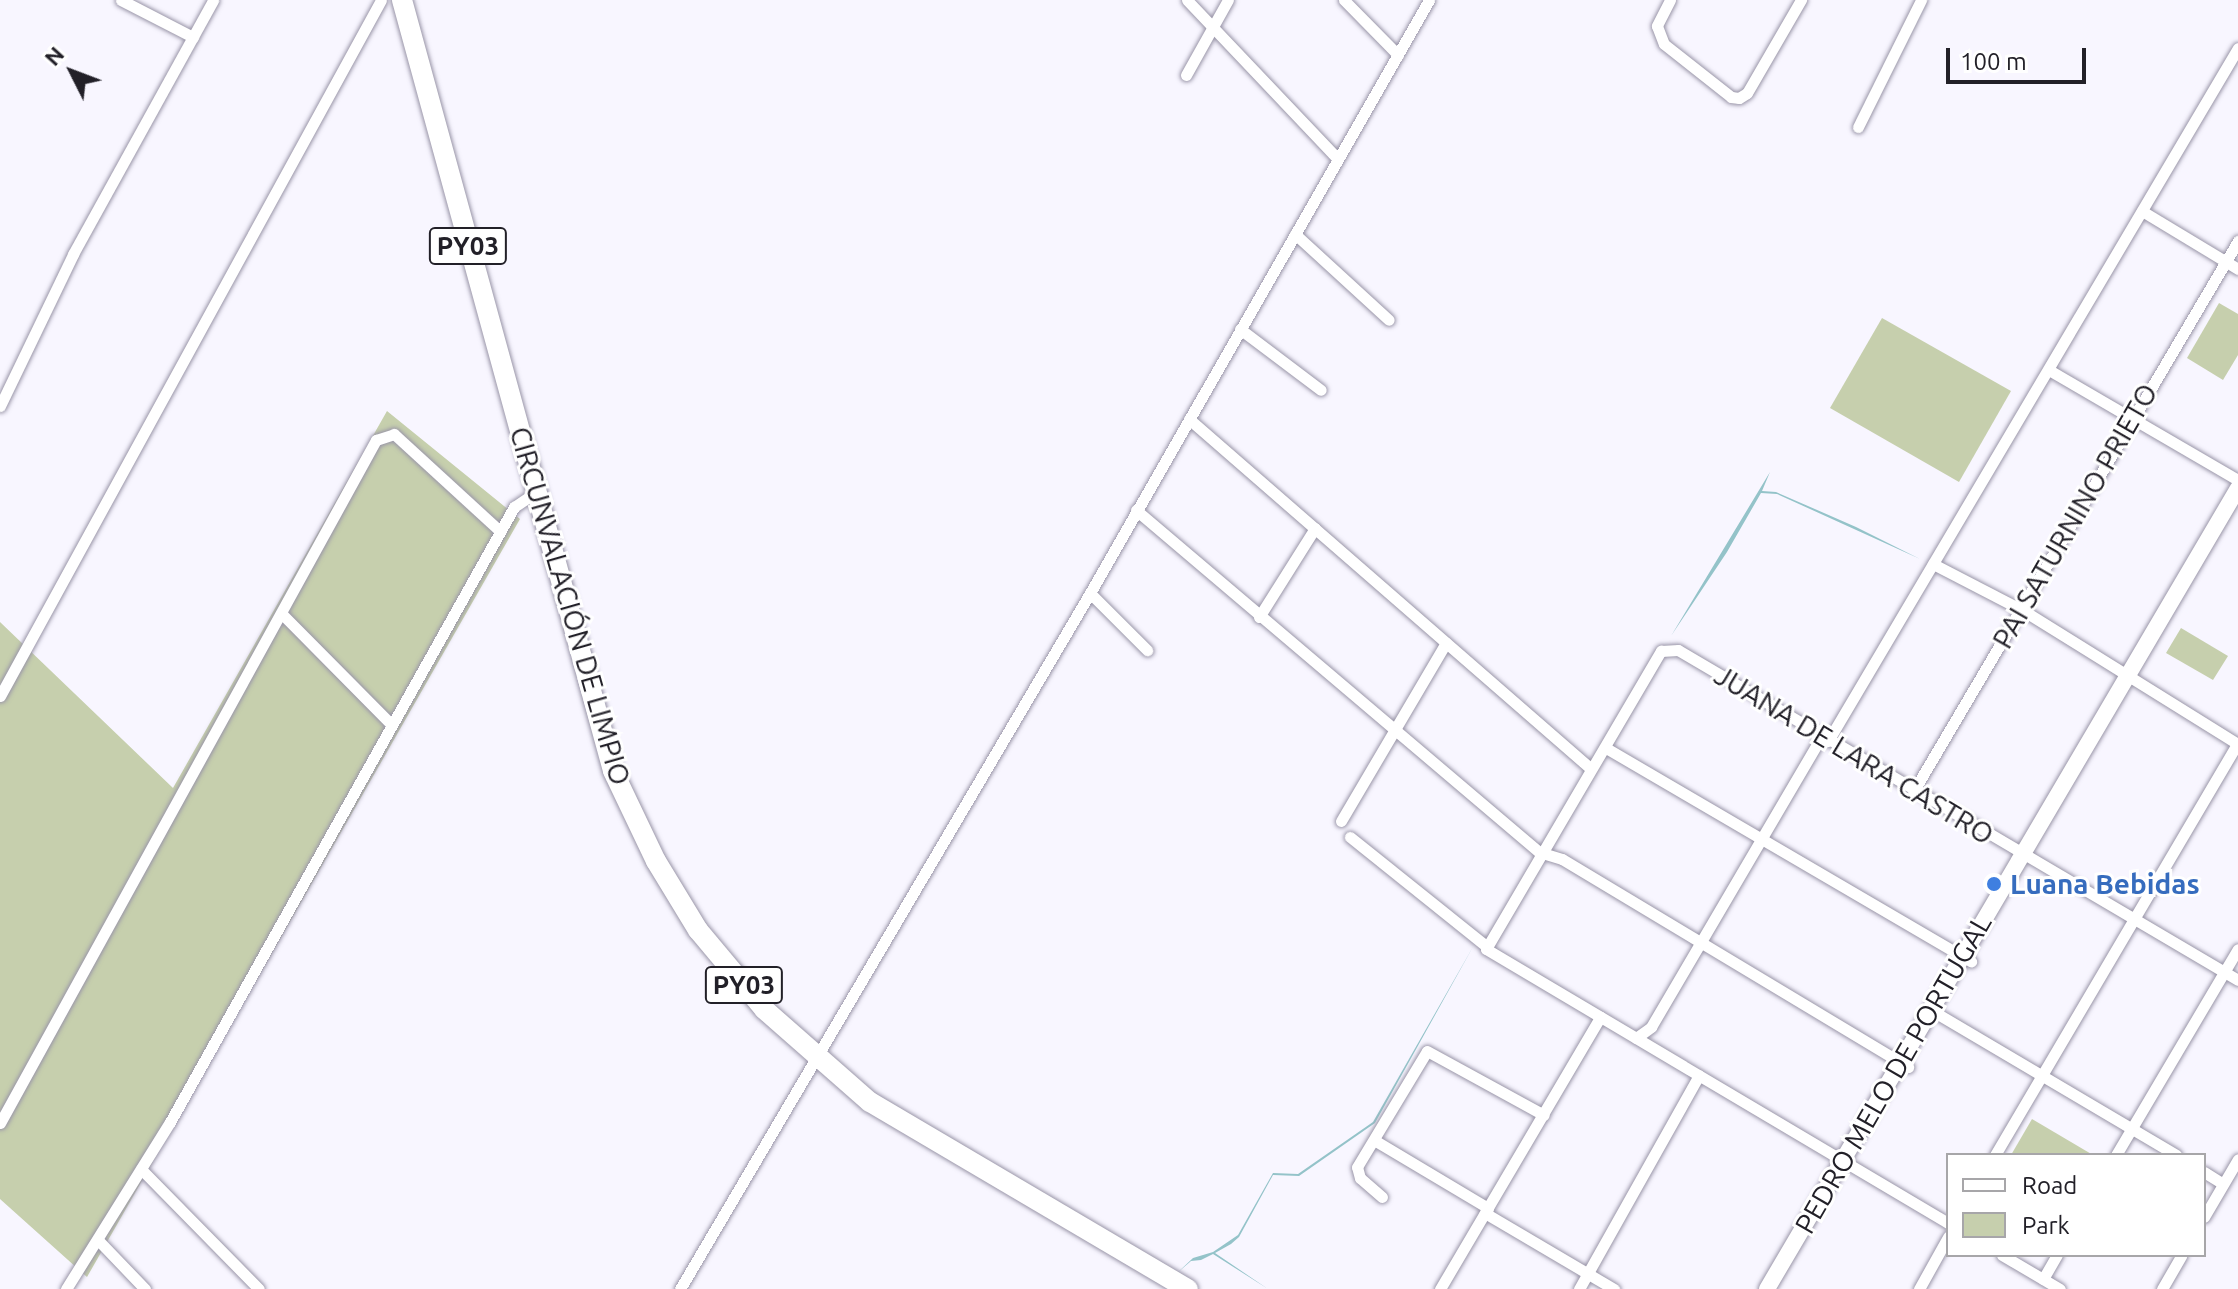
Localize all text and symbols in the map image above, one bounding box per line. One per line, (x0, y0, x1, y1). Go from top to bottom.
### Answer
north arrow (32, 32, 112, 112)
scale bar (1950, 32, 2090, 82)
text: N (39, 41, 69, 70)
text: 100 m (1960, 48, 2027, 75)
road number: PY03 (428, 224, 508, 268)
street label: PAI SATURNINO PRIETO (1985, 378, 2165, 654)
street label: CIRCUNVALACIÓN DE LIMPIO (503, 423, 637, 789)
street label: JUANA DE LARA CASTRO (1708, 658, 2000, 852)
place label: Luana Bebidas (2010, 867, 2200, 901)
marker: Luana Bebidas (1985, 875, 2003, 893)
street label: PEDRO MELO DE PORTUGAL (1788, 908, 1998, 1240)
road number: PY03 (704, 963, 784, 1007)
legend (1946, 1153, 2206, 1257)
text: Road (2022, 1172, 2077, 1199)
text: Park (2022, 1212, 2070, 1239)

